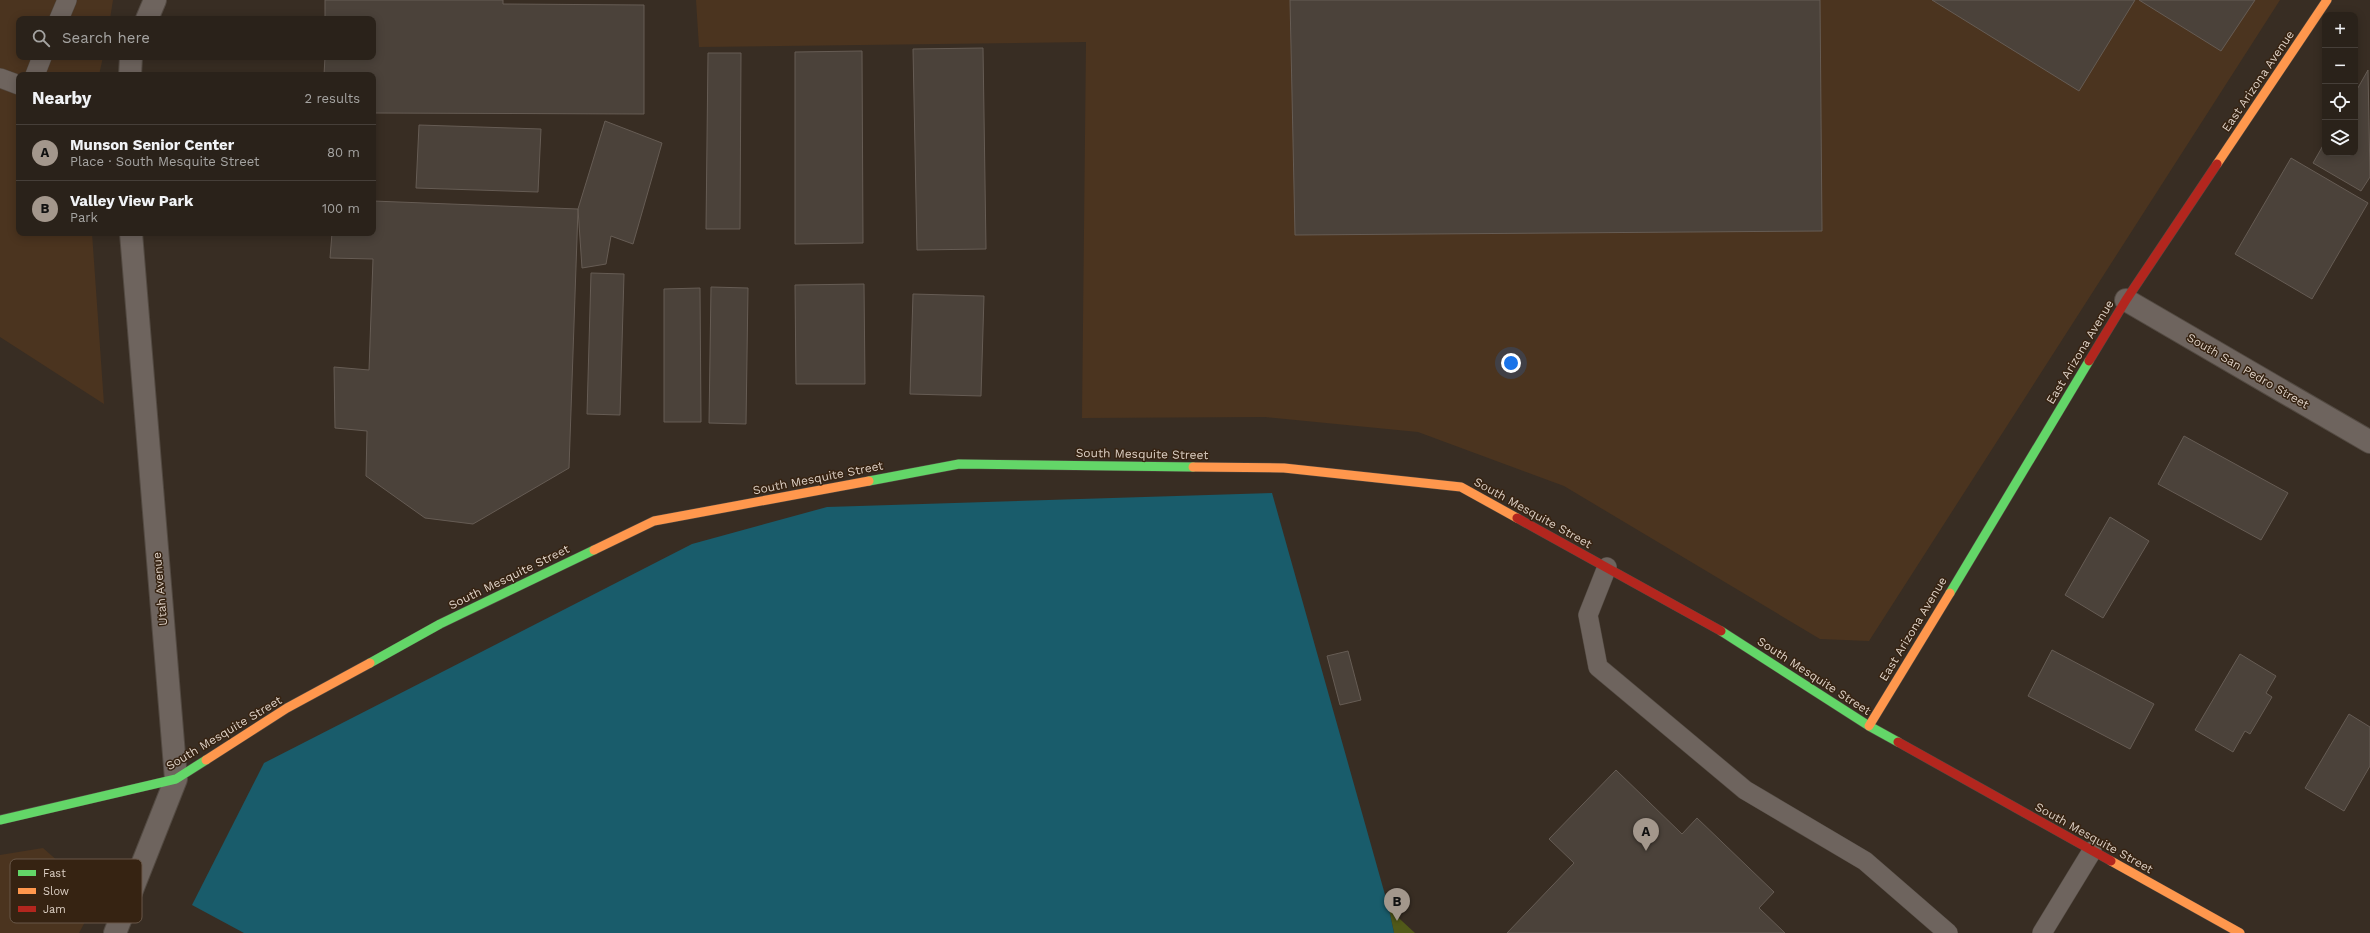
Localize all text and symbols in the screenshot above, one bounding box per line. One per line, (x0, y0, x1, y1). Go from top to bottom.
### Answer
map controls (2322, 12, 2358, 156)
button: + (2322, 12, 2358, 48)
search box (16, 16, 376, 60)
icon: search (30, 27, 52, 49)
street label: East Arizona Avenue (2219, 28, 2297, 134)
text: Search here (62, 29, 150, 47)
button: − (2322, 48, 2358, 84)
button: locate (2322, 84, 2358, 120)
text: Nearby (32, 88, 91, 108)
text: 2 results (305, 91, 360, 106)
button: layers (2322, 120, 2358, 156)
text: Munson Senior Center (70, 136, 234, 154)
text: A (41, 145, 49, 160)
text: 80 m (327, 145, 360, 160)
text: Place · South Mesquite Street (70, 154, 259, 169)
text: Valley View Park (70, 192, 193, 210)
text: B (41, 201, 49, 216)
text: 100 m (322, 201, 360, 216)
text: Park (70, 210, 98, 225)
street label: East Arizona Avenue (2043, 297, 2117, 407)
street label: South San Pedro Street (2185, 330, 2311, 412)
your location (1501, 353, 1521, 373)
street label: South Mesquite Street (1076, 446, 1208, 462)
street label: South Mesquite Street (752, 458, 884, 498)
street label: South Mesquite Street (1472, 475, 1594, 551)
street label: South Mesquite Street (446, 542, 572, 612)
street label: Utah Avenue (150, 552, 170, 626)
street label: East Arizona Avenue (1876, 574, 1950, 684)
street label: South Mesquite Street (1755, 634, 1873, 718)
street label: South Mesquite Street (164, 693, 284, 773)
street label: South Mesquite Street (2033, 800, 2155, 876)
pin: A (1633, 818, 1659, 851)
legend (10, 859, 142, 923)
text: Fast (43, 867, 66, 880)
text: Slow (43, 885, 69, 898)
pin: B (1384, 888, 1410, 921)
text: Jam (43, 903, 66, 916)

